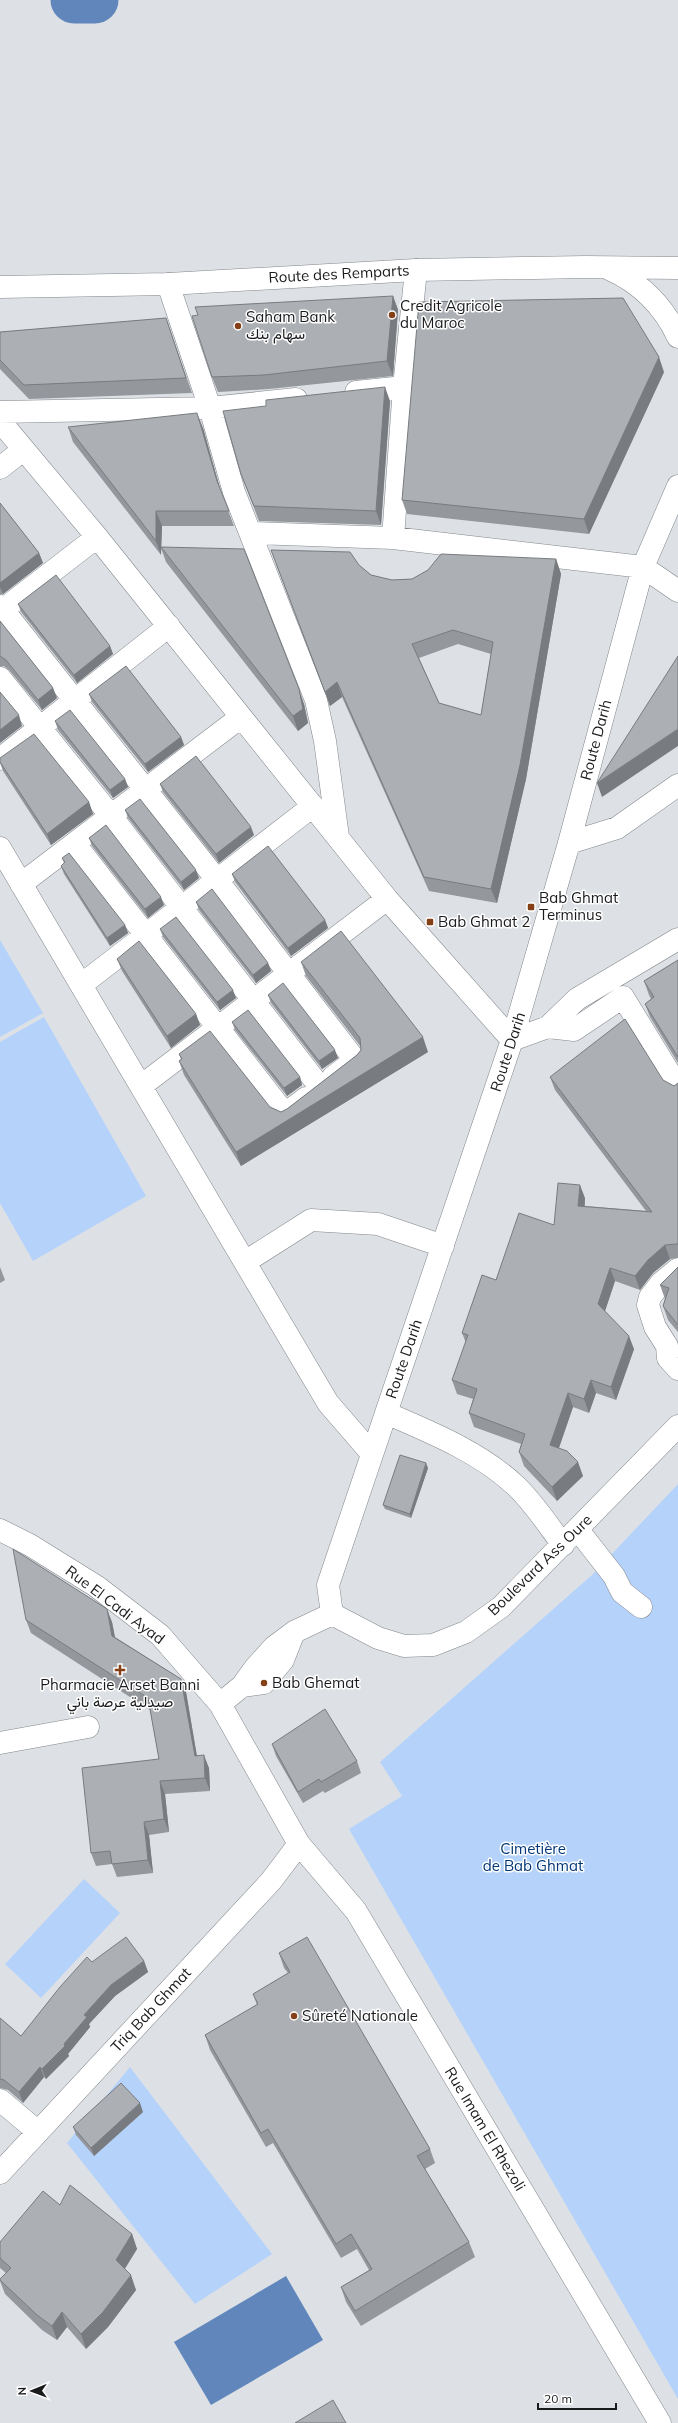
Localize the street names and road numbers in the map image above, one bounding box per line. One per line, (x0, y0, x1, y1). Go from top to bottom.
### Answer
street label: Route des Remparts (268, 260, 410, 287)
street label: Route Darih (576, 697, 615, 782)
street label: Route Darih (486, 1010, 529, 1094)
street label: Route Darih (381, 1317, 426, 1401)
street label: Boulevard Ass Oure (484, 1510, 596, 1619)
street label: Rue El Cadi Ayad (62, 1561, 169, 1648)
street label: Triq Bab Ghmat (106, 1963, 195, 2056)
street label: Rue Imam El Rhezoli (441, 2063, 530, 2194)

